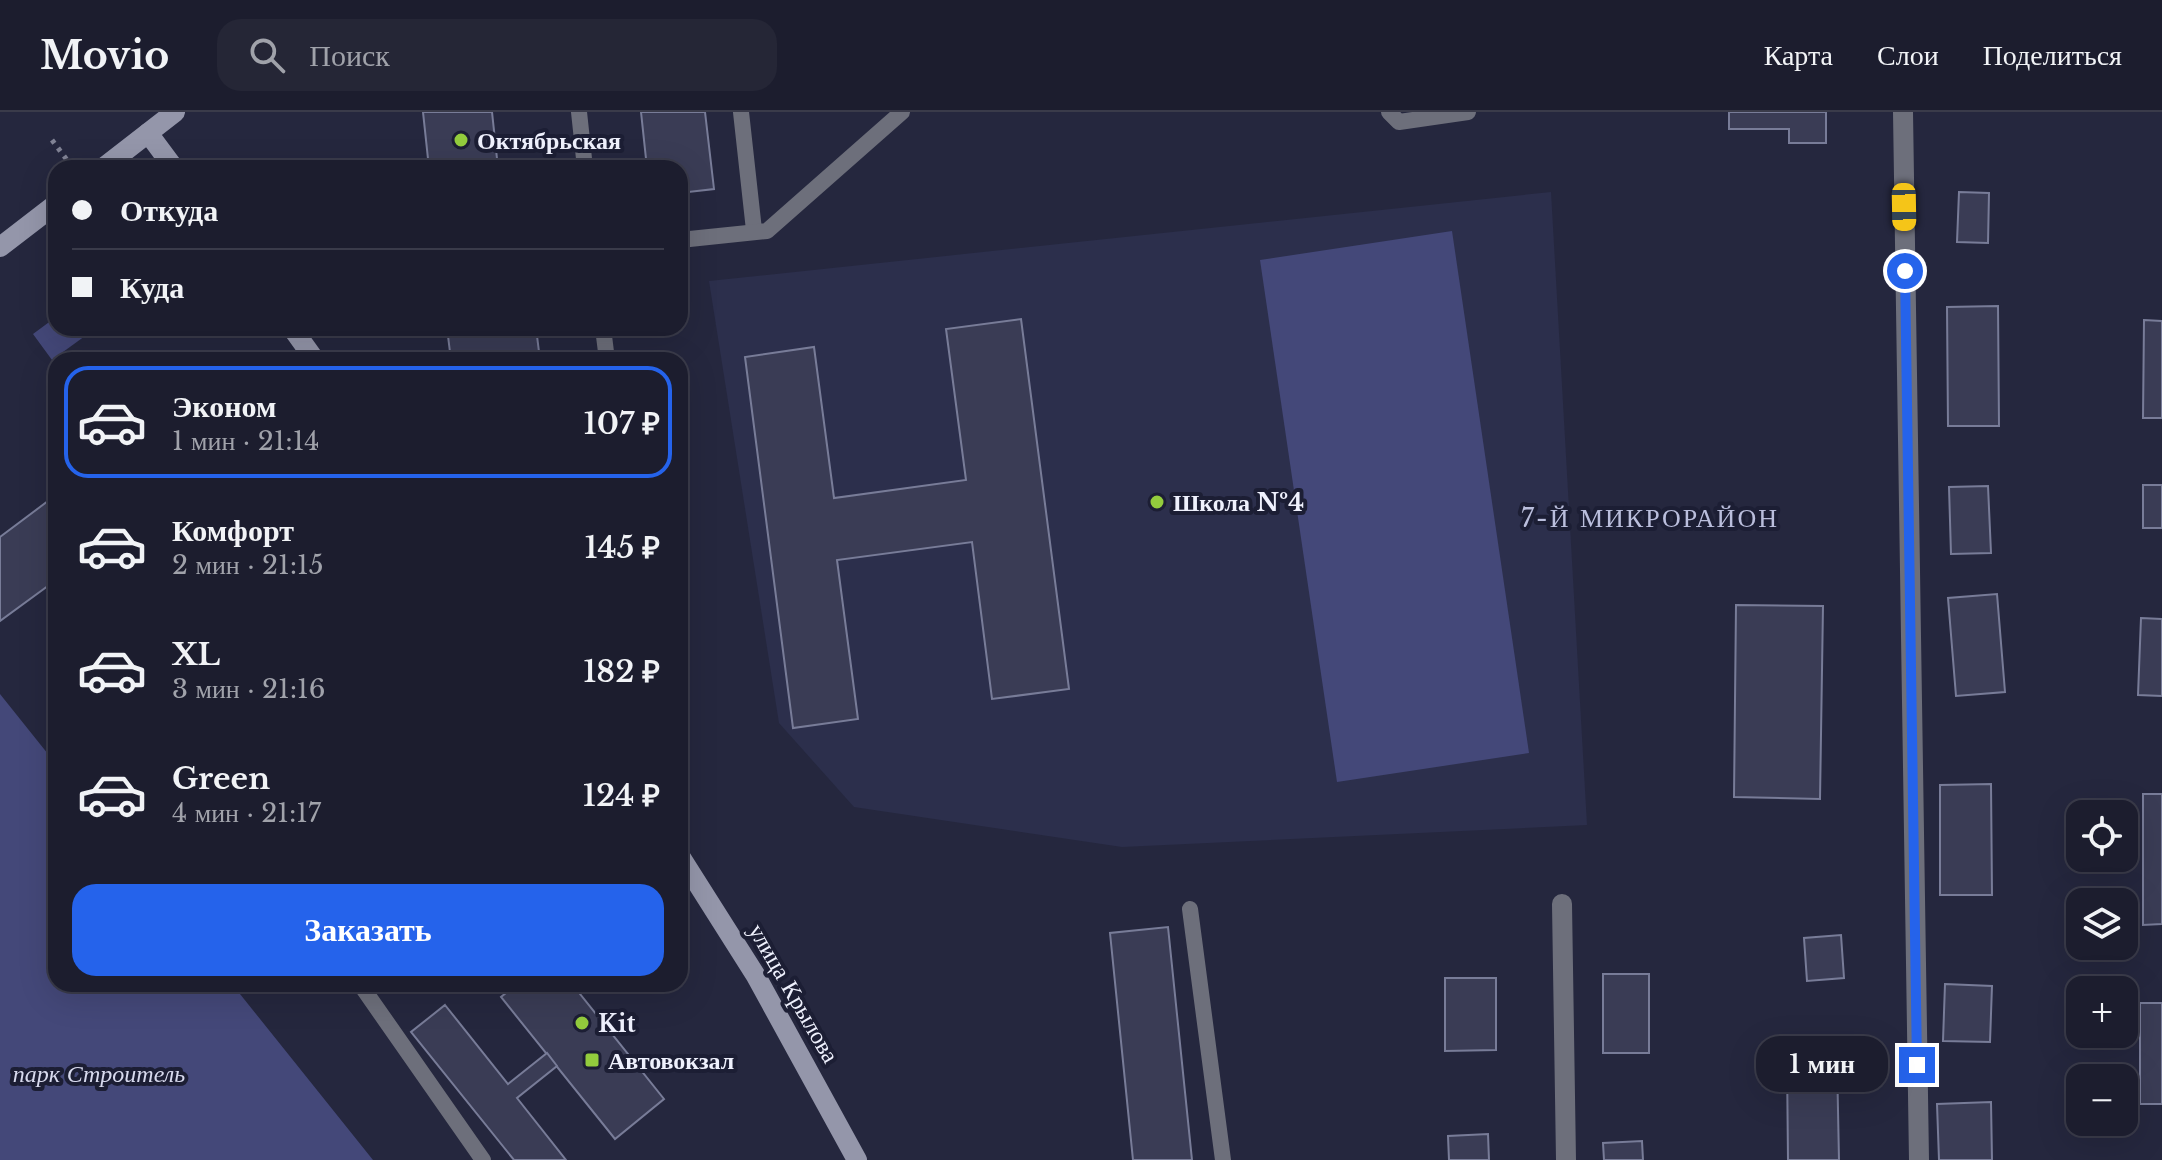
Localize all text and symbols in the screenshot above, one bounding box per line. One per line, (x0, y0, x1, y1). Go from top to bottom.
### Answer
search box (217, 19, 777, 91)
text: Movio (40, 32, 169, 79)
icon: search (245, 33, 289, 77)
text: Поиск (309, 37, 390, 74)
text: Карта (1764, 38, 1833, 73)
text: Слои (1877, 38, 1939, 73)
text: Поделиться (1983, 38, 2122, 73)
place label: Октябрьская (477, 126, 621, 155)
marker: Октябрьская (452, 131, 470, 149)
car (1892, 183, 1916, 231)
text: Откуда (120, 192, 218, 229)
route start (1887, 253, 1923, 289)
text: Куда (120, 269, 184, 306)
icon: car (76, 386, 148, 458)
text: Эконом (172, 388, 276, 425)
text: 107 ₽ (584, 405, 660, 442)
text: 1 мин · 21:14 (172, 425, 320, 457)
place label: Школа №4 (1173, 488, 1304, 517)
marker: Школа №4 (1148, 493, 1166, 511)
district label: 7-Й МИКРОРАЙОН (1521, 502, 1779, 534)
icon: car (76, 510, 148, 582)
text: Комфорт (172, 512, 294, 549)
text: 145 ₽ (584, 529, 660, 566)
text: 2 мин · 21:15 (172, 549, 323, 581)
icon: car (76, 634, 148, 706)
text: XL (172, 636, 220, 673)
text: 182 ₽ (583, 653, 660, 690)
text: 3 мин · 21:16 (172, 673, 325, 705)
icon: car (76, 758, 148, 830)
text: Green (172, 760, 270, 797)
text: 124 ₽ (583, 777, 660, 814)
text: 4 мин · 21:17 (172, 797, 321, 829)
map controls (2066, 800, 2138, 1136)
button: locate (2066, 800, 2138, 872)
button: Заказать (72, 884, 664, 976)
button: layers (2066, 888, 2138, 960)
street label: улица Крылова (742, 918, 846, 1068)
button: + (2066, 976, 2138, 1048)
place label: Kit (598, 1009, 636, 1038)
marker: Kit (573, 1014, 591, 1032)
callout: 1 мин (1757, 1037, 1889, 1093)
place label: Автовокзал (608, 1046, 734, 1075)
route end (1899, 1047, 1935, 1083)
text: 1 мин (1789, 1048, 1855, 1080)
marker: Автовокзал (583, 1051, 601, 1069)
park label: парк Строитель (13, 1059, 185, 1088)
button: − (2066, 1064, 2138, 1136)

